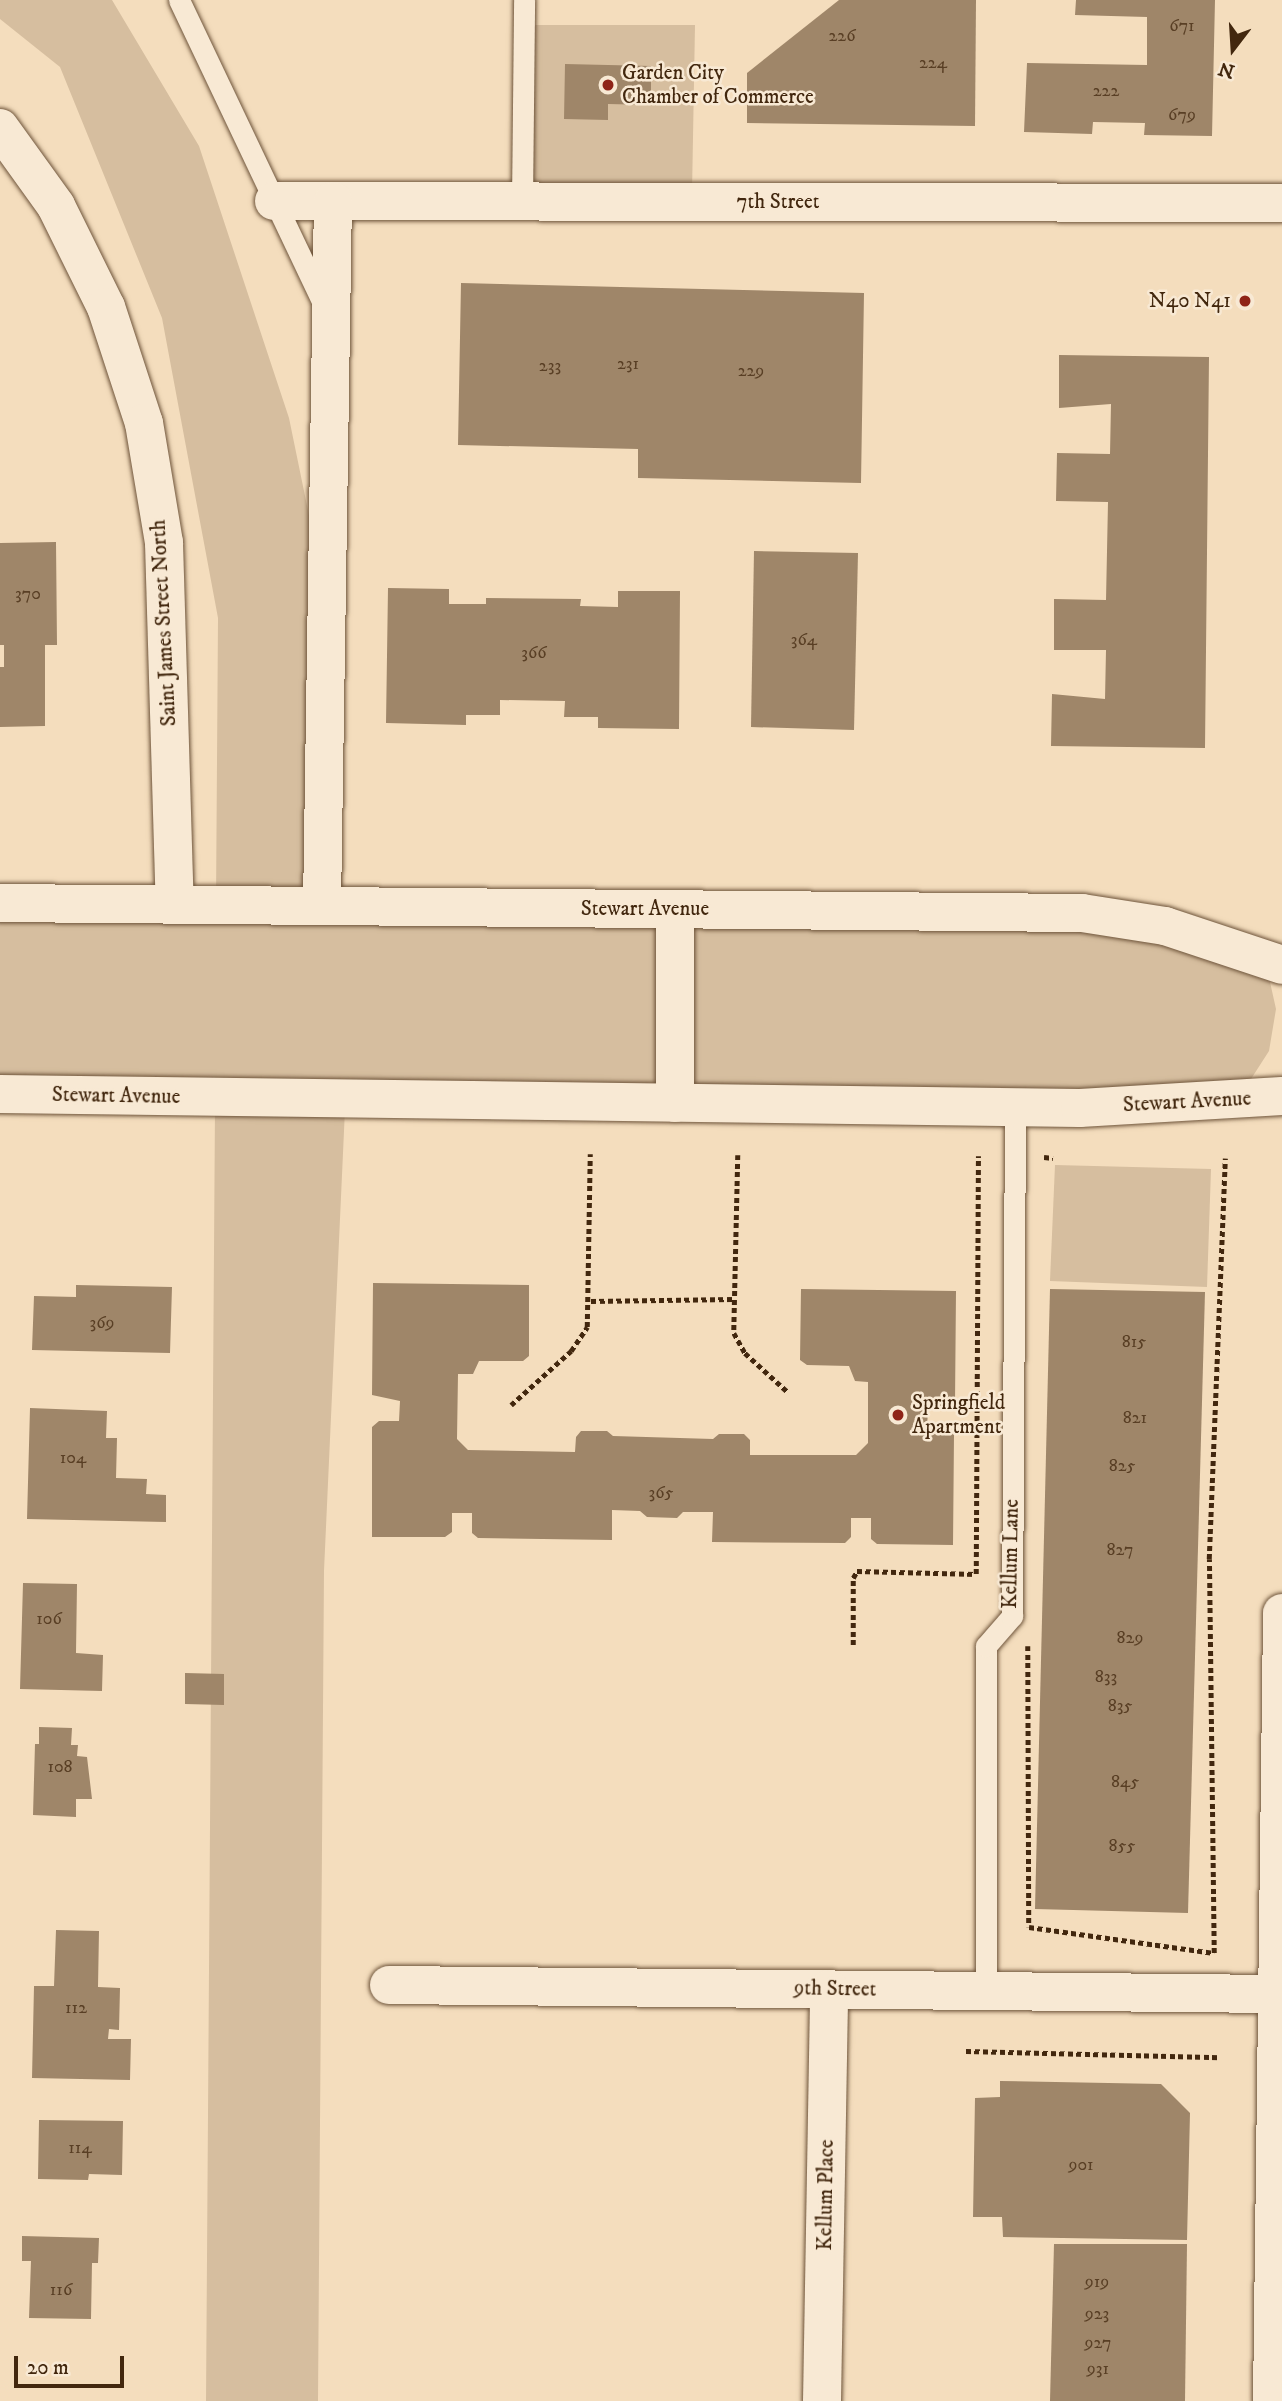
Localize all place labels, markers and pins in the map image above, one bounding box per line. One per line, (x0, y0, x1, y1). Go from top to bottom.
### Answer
place label: Garden City Chamber of Commerce (622, 60, 814, 110)
marker: Garden City Chamber of Commerce (600, 77, 616, 93)
place label: N40 N41 (1149, 288, 1231, 314)
marker: N40 N41 (1237, 293, 1253, 309)
place label: Springfield Apartment (912, 1390, 1005, 1440)
marker: Springfield Apartment (890, 1407, 906, 1423)

